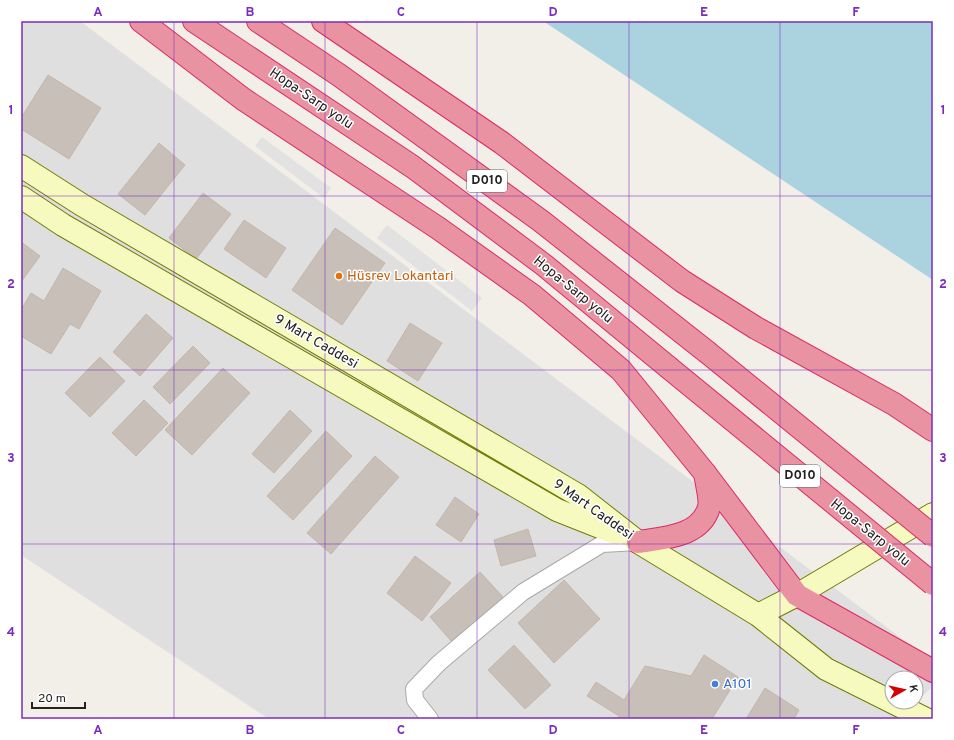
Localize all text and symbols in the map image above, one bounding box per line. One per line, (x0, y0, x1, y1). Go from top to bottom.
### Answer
text: A (93, 5, 103, 21)
text: B (246, 5, 255, 21)
text: C (397, 5, 405, 21)
text: D (548, 5, 558, 21)
text: E (700, 5, 708, 21)
text: F (852, 5, 860, 21)
street label: Hopa-Sarp yolu (266, 65, 356, 133)
text: 1 (8, 103, 14, 119)
text: 1 (940, 103, 946, 119)
road number: D010 (467, 170, 507, 192)
street label: Hopa-Sarp yolu (530, 253, 616, 327)
place label: Hüsrev Lokantari (347, 268, 454, 285)
marker: Hüsrev Lokantari (334, 271, 344, 281)
text: 2 (7, 277, 15, 293)
text: 2 (939, 277, 947, 293)
street label: 9 Mart Caddesi (271, 311, 361, 373)
text: 3 (7, 451, 15, 467)
text: 3 (939, 451, 947, 467)
road number: D010 (780, 465, 820, 487)
street label: 9 Mart Caddesi (550, 476, 636, 544)
street label: Hopa-Sarp yolu (827, 496, 913, 570)
text: 4 (7, 625, 15, 641)
text: 4 (939, 625, 947, 641)
north arrow (884, 670, 924, 710)
place label: A101 (723, 676, 752, 693)
marker: A101 (710, 679, 720, 689)
scale bar (32, 684, 85, 710)
text: K (905, 684, 920, 694)
text: 20 m (38, 691, 66, 707)
text: A (93, 723, 103, 739)
text: B (246, 723, 255, 739)
text: C (397, 723, 405, 739)
text: D (548, 723, 558, 739)
text: E (700, 723, 708, 739)
text: F (852, 723, 860, 739)

